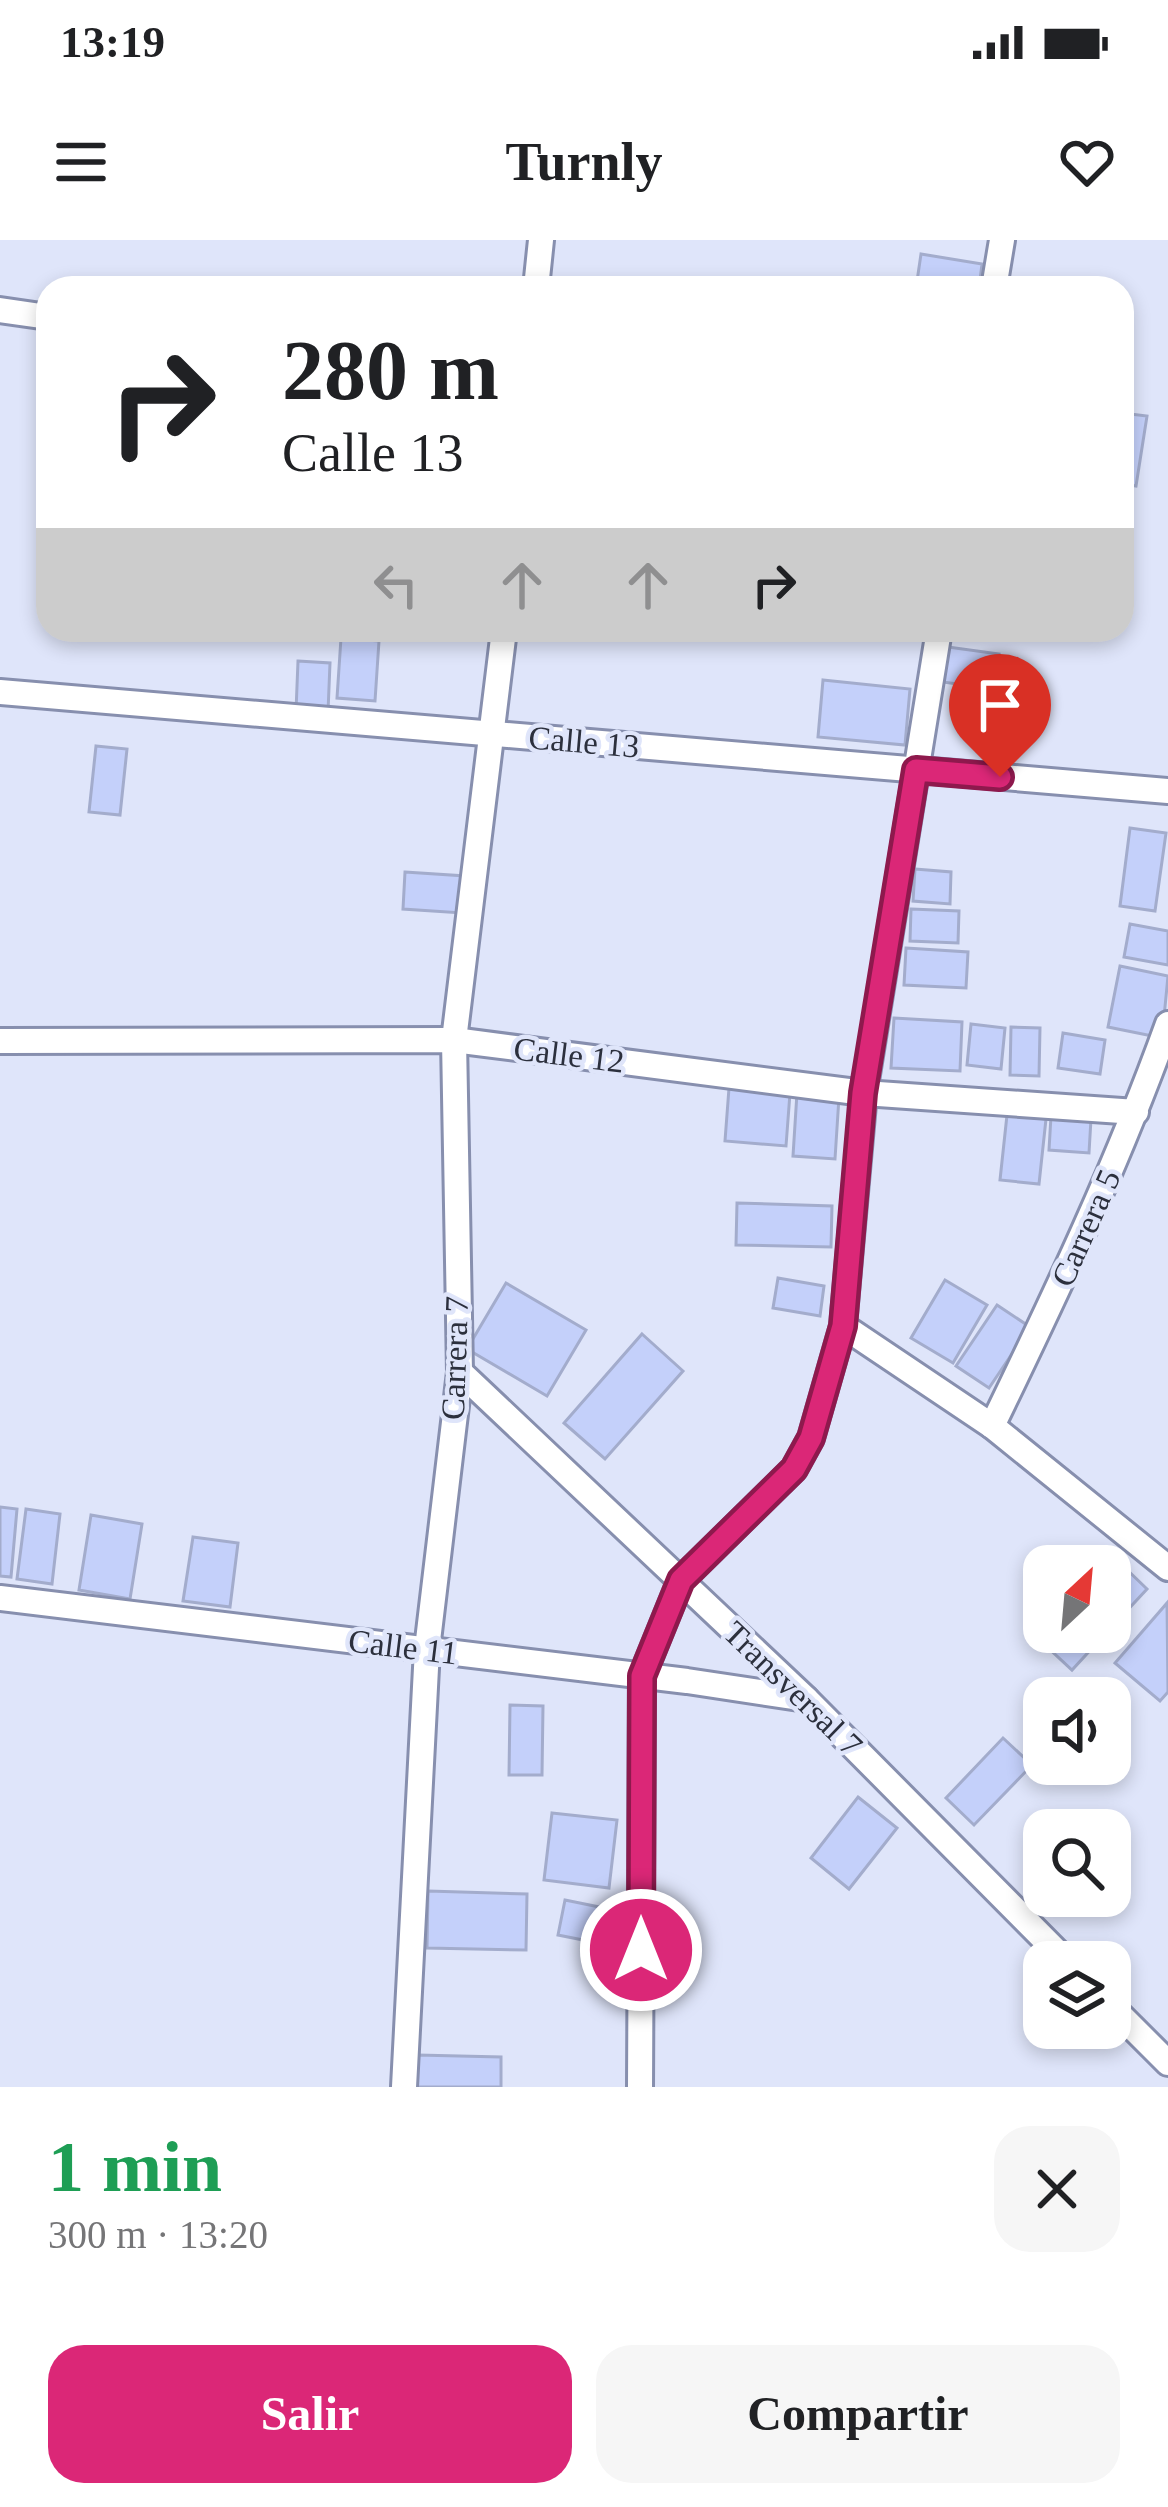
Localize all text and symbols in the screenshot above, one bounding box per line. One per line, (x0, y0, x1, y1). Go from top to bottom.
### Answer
text: 13:19 (60, 17, 165, 67)
icon: menu (48, 129, 114, 195)
icon: heart (1054, 129, 1120, 195)
text: Turnly (505, 132, 663, 192)
icon: right (84, 324, 240, 480)
text: 280 m (282, 324, 499, 417)
text: Calle 13 (282, 423, 463, 483)
icon: left (363, 552, 429, 618)
icon: ahead (489, 552, 555, 618)
icon: ahead (615, 552, 681, 618)
icon: right (741, 552, 807, 618)
pin (949, 654, 1051, 777)
icon: arrive (967, 672, 1033, 738)
street label: Calle 13 (527, 719, 641, 765)
street label: Calle 12 (512, 1030, 626, 1080)
street label: Carrera 5 (1044, 1164, 1128, 1292)
street label: Carrera 7 (435, 1296, 475, 1420)
north arrow (1023, 1545, 1131, 1653)
map controls (1023, 1545, 1131, 2049)
street label: Transversal 7 (717, 1614, 869, 1764)
street label: Calle 11 (346, 1622, 460, 1672)
button: sound (1023, 1677, 1131, 1785)
button: search (1023, 1809, 1131, 1917)
position arrow (578, 1887, 704, 2013)
button: layers (1023, 1941, 1131, 2049)
button: close (994, 2126, 1120, 2252)
text: 1 min (48, 2127, 222, 2207)
text: 300 m · 13:20 (48, 2213, 268, 2256)
button: Salir (48, 2345, 572, 2483)
button: Compartir (596, 2345, 1120, 2483)

